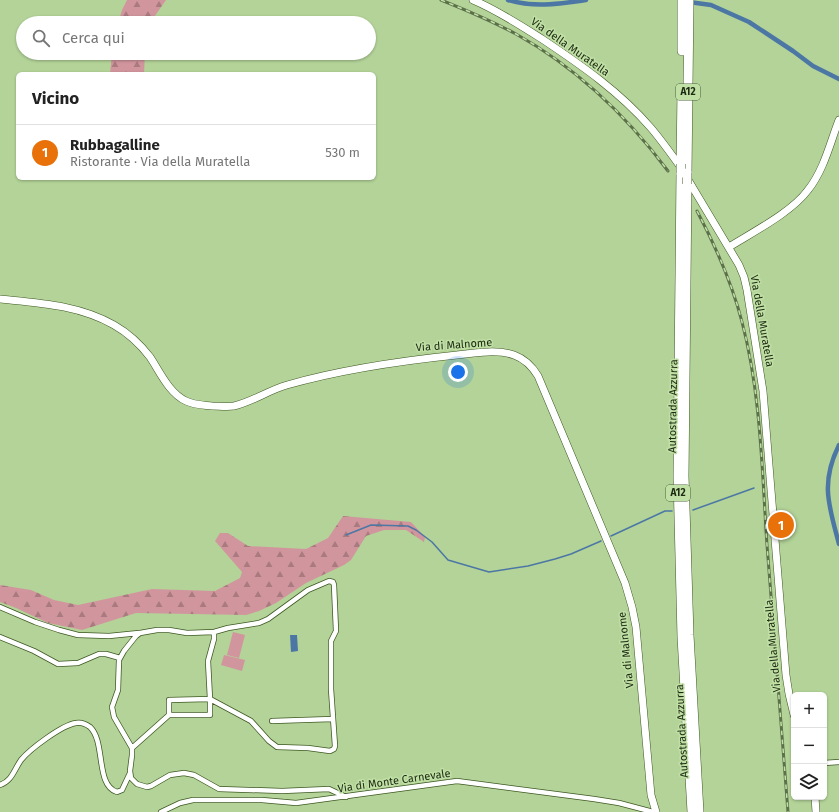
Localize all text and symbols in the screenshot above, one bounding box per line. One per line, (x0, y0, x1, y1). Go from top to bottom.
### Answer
street label: Via della Muratella (528, 15, 612, 79)
search box (16, 16, 376, 60)
icon: search (30, 27, 52, 49)
text: Cerca qui (62, 29, 125, 47)
road number: A12 (676, 84, 700, 100)
text: Vicino (32, 88, 79, 109)
text: Rubbagalline (70, 136, 160, 154)
text: 1 (42, 145, 48, 160)
text: 530 m (325, 145, 360, 160)
text: Ristorante · Via della Muratella (70, 154, 250, 169)
street label: Via della Muratella (748, 274, 776, 368)
street label: Via di Malnome (415, 336, 493, 354)
street label: Autostrada Azzurra (666, 359, 680, 453)
your location (448, 362, 468, 382)
road number: A12 (666, 485, 690, 501)
pin: 1 (768, 510, 794, 540)
street label: Via della Muratella (762, 599, 784, 693)
street label: Via di Malnome (616, 611, 636, 689)
street label: Autostrada Azzurra (673, 684, 691, 778)
map controls (791, 692, 827, 800)
button: + (791, 692, 827, 728)
button: − (791, 728, 827, 764)
button: layers (791, 764, 827, 800)
street label: Via di Monte Carnevale (337, 767, 451, 795)

